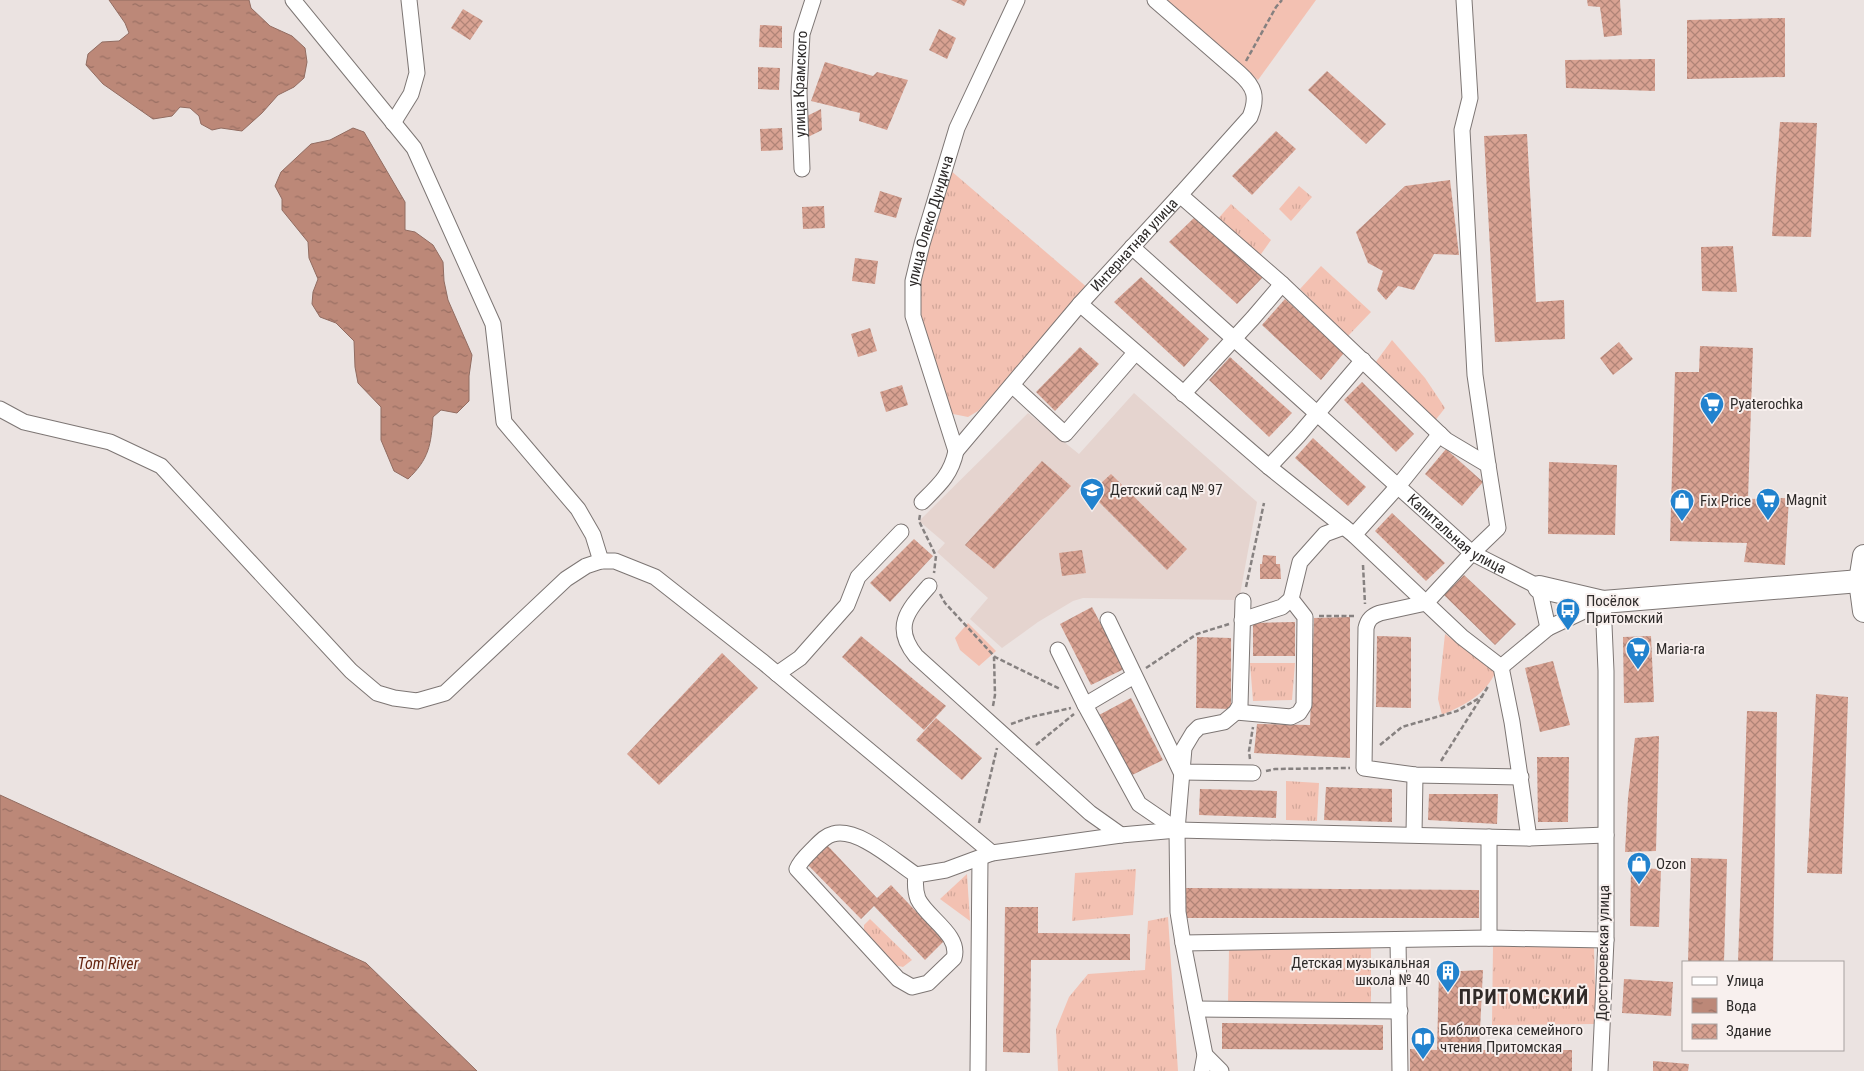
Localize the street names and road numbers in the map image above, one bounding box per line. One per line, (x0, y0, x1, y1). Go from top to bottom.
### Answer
street label: улица Крамского (790, 30, 811, 138)
street label: улица Олеко Дундича (904, 153, 957, 286)
street label: Интернатная улица (1087, 195, 1181, 295)
street label: Капитальная улица (1404, 490, 1509, 578)
street label: Дорстроевская улица (1593, 885, 1613, 1021)

